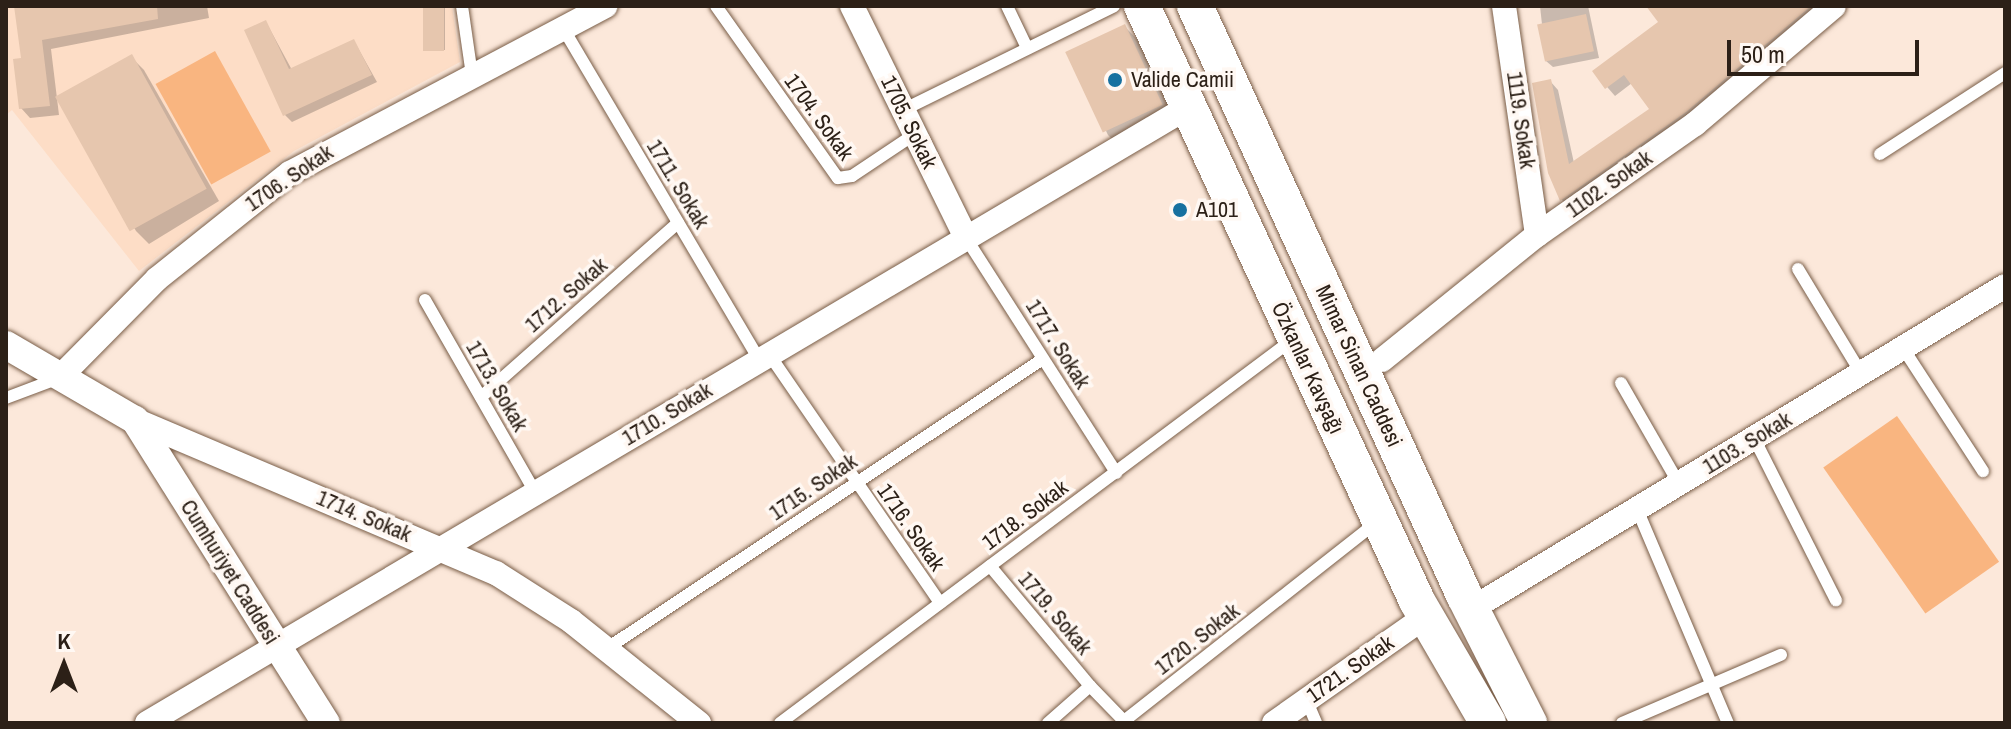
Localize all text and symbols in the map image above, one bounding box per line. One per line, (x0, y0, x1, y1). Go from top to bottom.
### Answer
scale bar (1731, 24, 1923, 74)
text: 50 m (1741, 38, 1785, 70)
place label: Valide Camii (1131, 67, 1234, 93)
street label: 1704. Sokak (779, 69, 859, 165)
street label: 1119. Sokak (1501, 70, 1541, 170)
street label: 1705. Sokak (875, 71, 943, 173)
marker: Valide Camii (1106, 71, 1124, 89)
street label: 1711. Sokak (641, 135, 715, 233)
street label: 1706. Sokak (240, 139, 338, 217)
street label: 1102. Sokak (1561, 145, 1657, 223)
place label: A101 (1196, 197, 1238, 223)
marker: A101 (1171, 201, 1189, 219)
street label: 1712. Sokak (519, 252, 613, 338)
street label: Mimar Sinan Caddesi (1310, 281, 1408, 451)
street label: 1717. Sokak (1020, 294, 1096, 394)
street label: Özkanlar Kavşağı (1266, 298, 1350, 438)
street label: 1713. Sokak (460, 336, 534, 436)
street label: 1710. Sokak (617, 377, 717, 451)
street label: 1103. Sokak (1698, 406, 1796, 480)
street label: 1715. Sokak (764, 448, 862, 526)
street label: 1718. Sokak (977, 474, 1073, 556)
street label: 1716. Sokak (871, 478, 951, 576)
street label: 1714. Sokak (313, 484, 415, 548)
street label: Cumhuriyet Caddesi (175, 495, 285, 649)
street label: 1719. Sokak (1013, 566, 1097, 660)
street label: 1720. Sokak (1149, 598, 1245, 680)
north arrow (24, 625, 104, 705)
text: K (57, 626, 71, 656)
street label: 1721. Sokak (1301, 629, 1399, 709)

